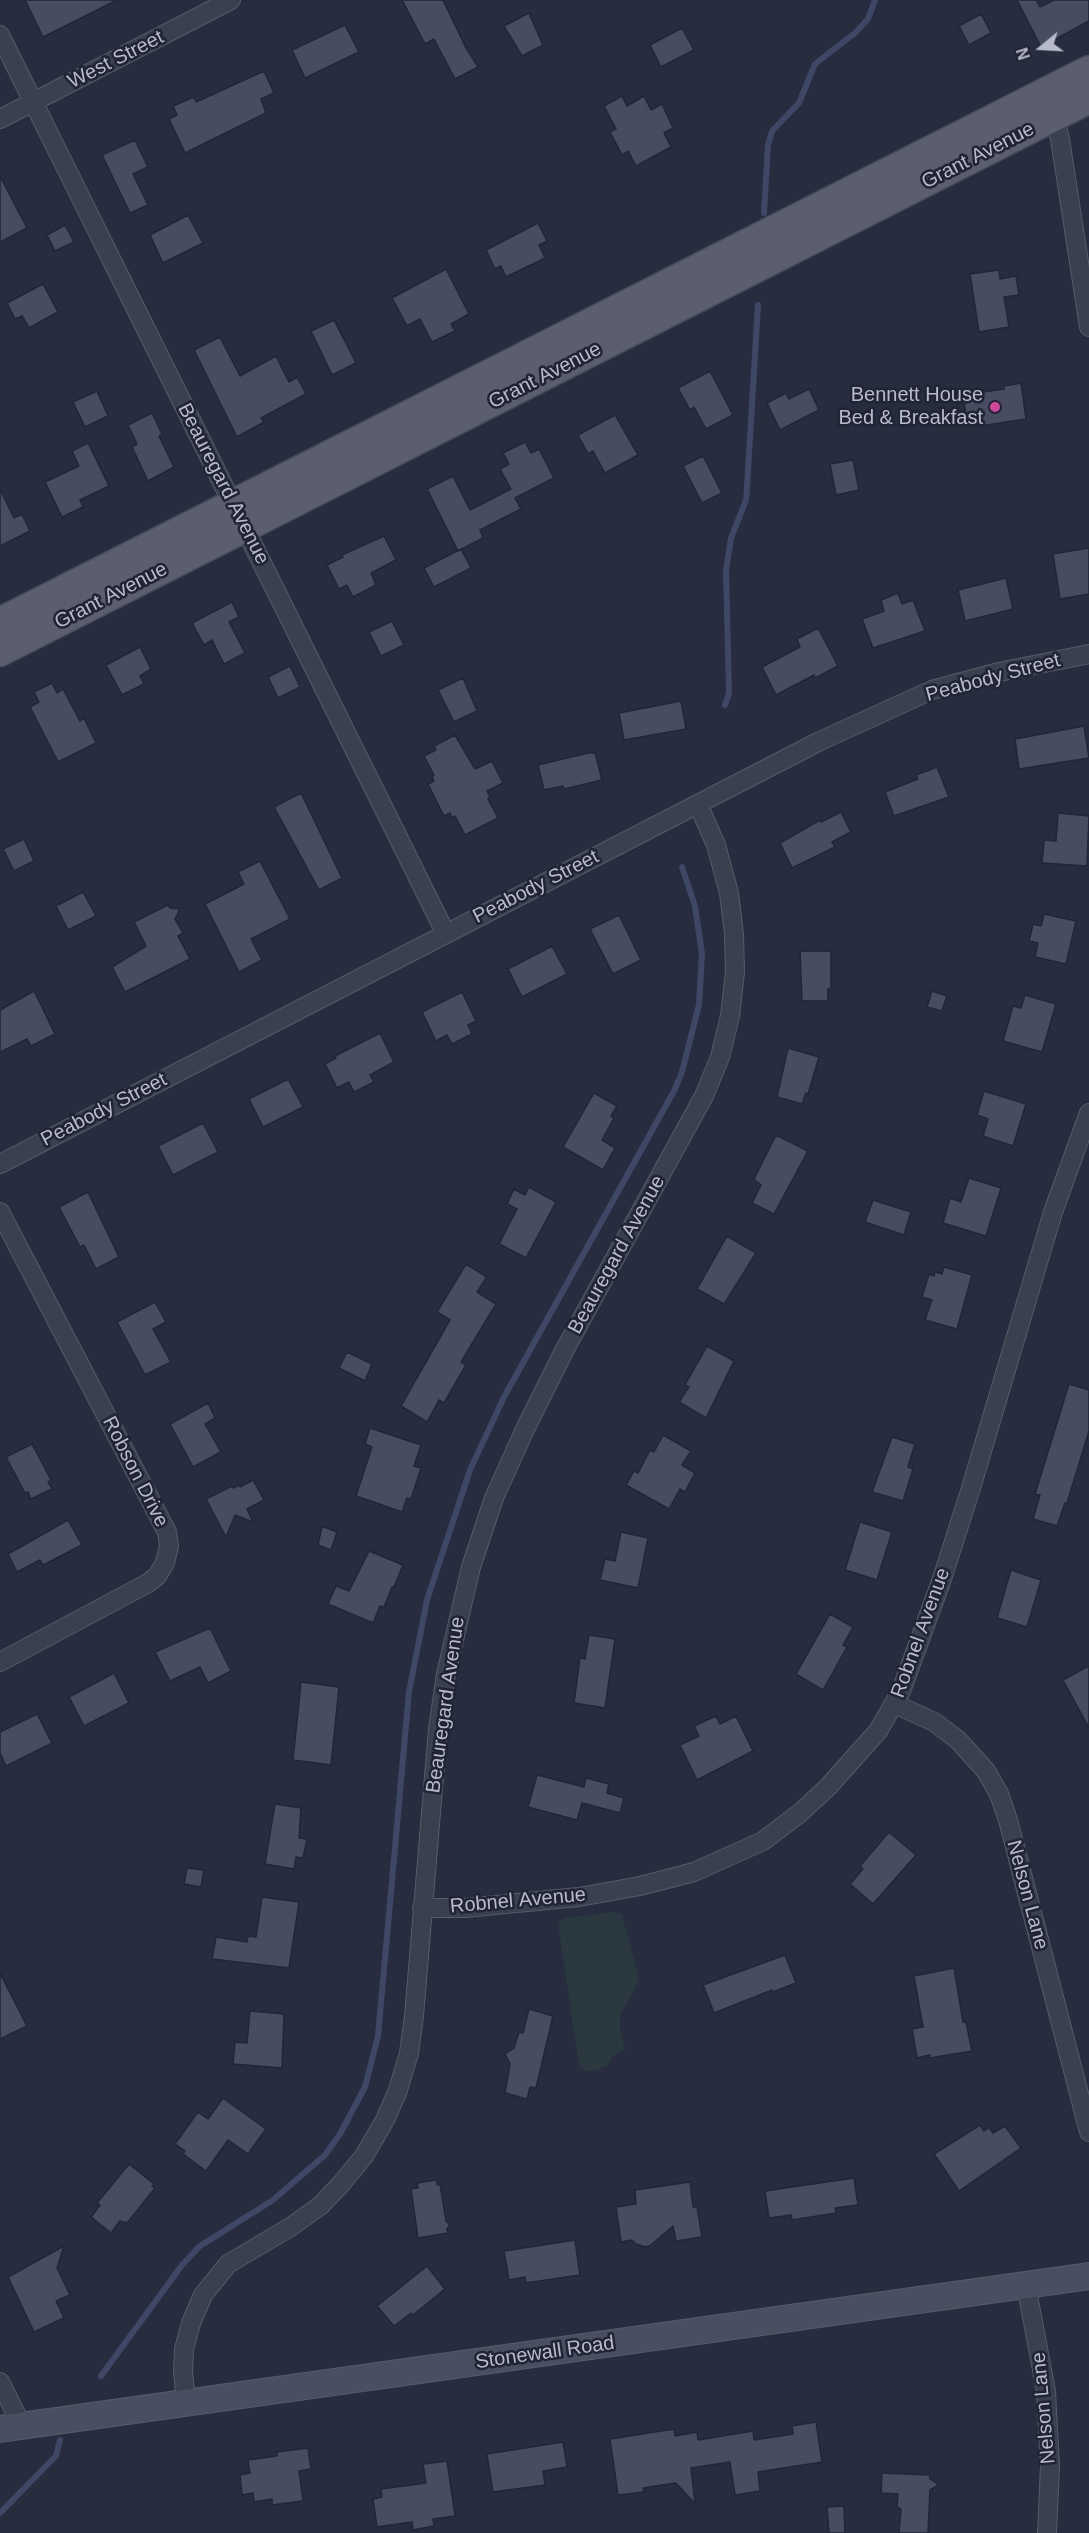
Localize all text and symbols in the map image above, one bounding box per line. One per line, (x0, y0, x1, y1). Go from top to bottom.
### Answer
north arrow (1011, 18, 1071, 78)
street label: West Street (64, 26, 168, 94)
text: N (1014, 46, 1033, 62)
street label: Grant Avenue (918, 117, 1038, 195)
street label: Grant Avenue (485, 337, 605, 415)
place label: Bennett House Bed & Breakfast (838, 383, 983, 430)
street label: Beauregard Avenue (172, 399, 274, 569)
marker: Bennett House Bed & Breakfast (988, 400, 1002, 414)
street label: Grant Avenue (51, 557, 171, 635)
street label: Peabody Street (923, 649, 1063, 707)
street label: Peabody Street (469, 845, 603, 929)
street label: Peabody Street (37, 1068, 171, 1152)
street label: Beauregard Avenue (563, 1172, 671, 1338)
street label: Robson Drive (97, 1413, 173, 1531)
street label: Robnel Avenue (886, 1565, 956, 1701)
street label: Beauregard Avenue (422, 1615, 470, 1795)
street label: Nelson Lane (1001, 1838, 1053, 1952)
street label: Robnel Avenue (449, 1883, 587, 1919)
street label: Stonewall Road (474, 2331, 616, 2375)
street label: Nelson Lane (1027, 2351, 1061, 2465)

